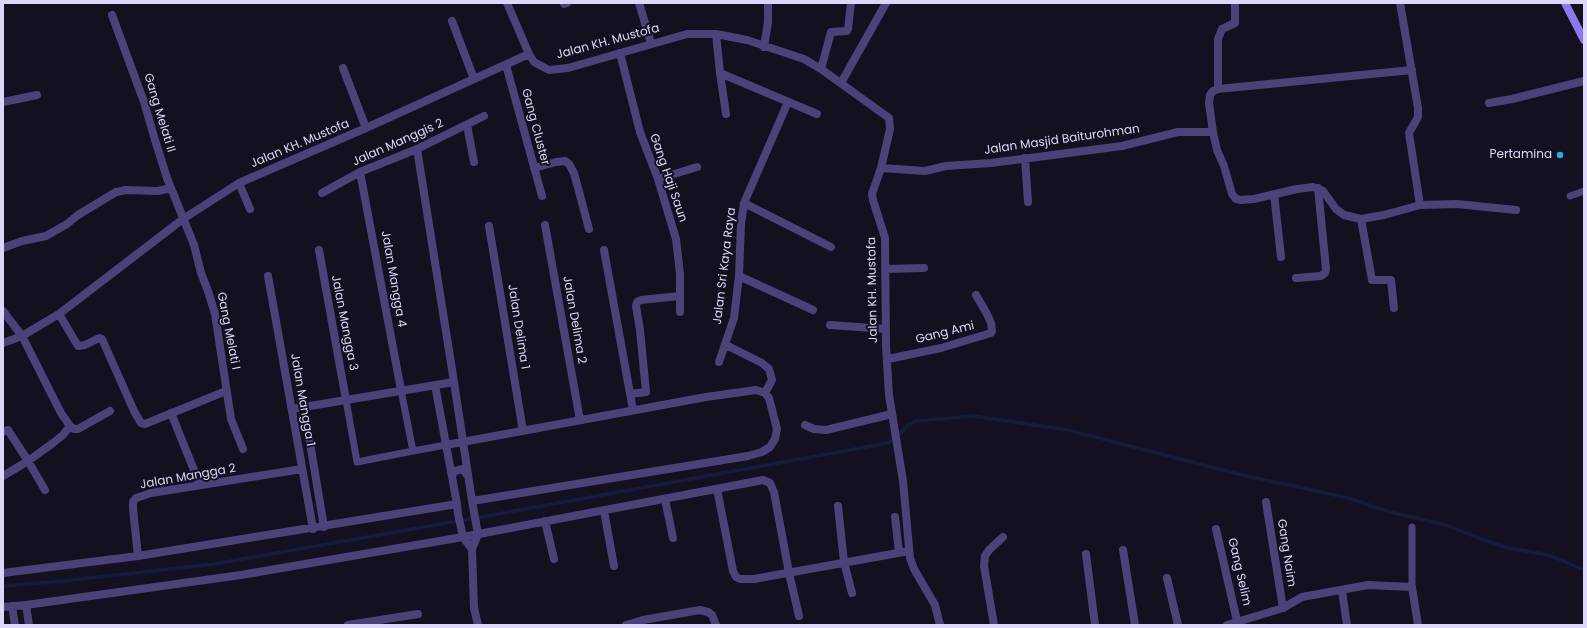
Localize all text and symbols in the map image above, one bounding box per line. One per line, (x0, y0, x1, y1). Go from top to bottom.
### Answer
street label: Jalan KH. Mustofa (555, 21, 661, 63)
street label: Gang Melati II (140, 72, 178, 154)
street label: Gang Cluster (518, 87, 552, 167)
street label: Jalan Manggis 2 (350, 116, 446, 170)
street label: Jalan KH. Mustofa (248, 117, 352, 171)
street label: Jalan Masjid Baiturohman (983, 122, 1141, 158)
street label: Gang Haji Saun (646, 132, 690, 224)
place label: Pertamina (1490, 148, 1552, 162)
marker: Pertamina (1555, 150, 1565, 160)
street label: Jalan Sri Kaya Raya (711, 207, 739, 325)
street label: Jalan Mangga 4 (377, 230, 409, 328)
street label: Jalan KH. Mustofa (865, 237, 881, 343)
street label: Jalan Mangga 3 (328, 274, 360, 372)
street label: Jalan Delima 2 (559, 275, 589, 365)
street label: Jalan Delima 1 (504, 284, 532, 370)
street label: Gang Melati I (213, 291, 243, 371)
street label: Gang Ami (914, 319, 976, 347)
street label: Jalan Mangga 1 (287, 353, 317, 447)
street label: Jalan Mangga 2 (139, 461, 237, 493)
street label: Gang Naim (1274, 518, 1298, 588)
street label: Gang Selim (1224, 537, 1254, 607)

